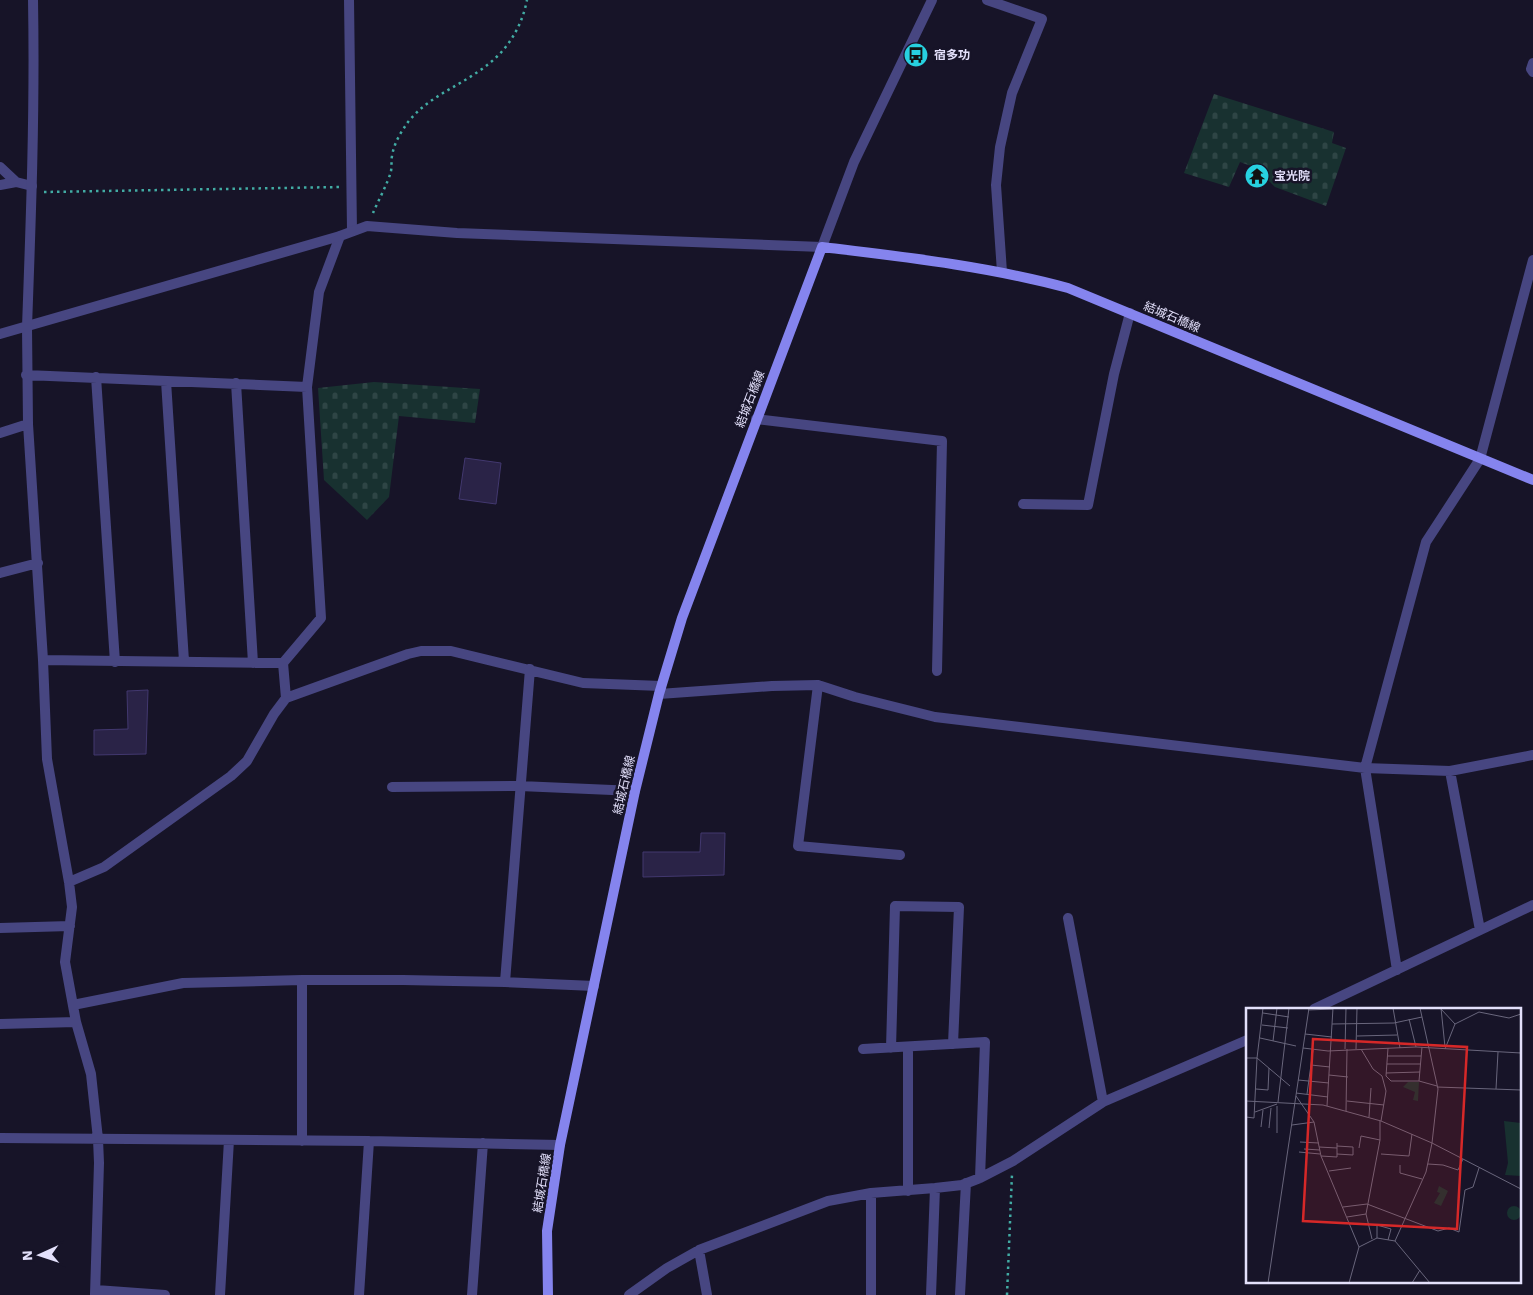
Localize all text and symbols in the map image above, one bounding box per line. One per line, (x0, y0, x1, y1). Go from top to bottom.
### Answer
bus stop icon: 宿多功 (903, 42, 929, 68)
place label: 宿多功 (934, 48, 970, 62)
temple icon: 宝光院 (1244, 163, 1270, 189)
place label: 宝光院 (1274, 169, 1310, 183)
street label: 結城石橋線 (1142, 299, 1202, 335)
street label: 結城石橋線 (733, 368, 767, 430)
street label: 結城石橋線 (610, 754, 638, 816)
inset map (1246, 1008, 1520, 1282)
street label: 結城石橋線 (530, 1152, 554, 1214)
north arrow (15, 1230, 65, 1280)
text: N (19, 1250, 35, 1261)

